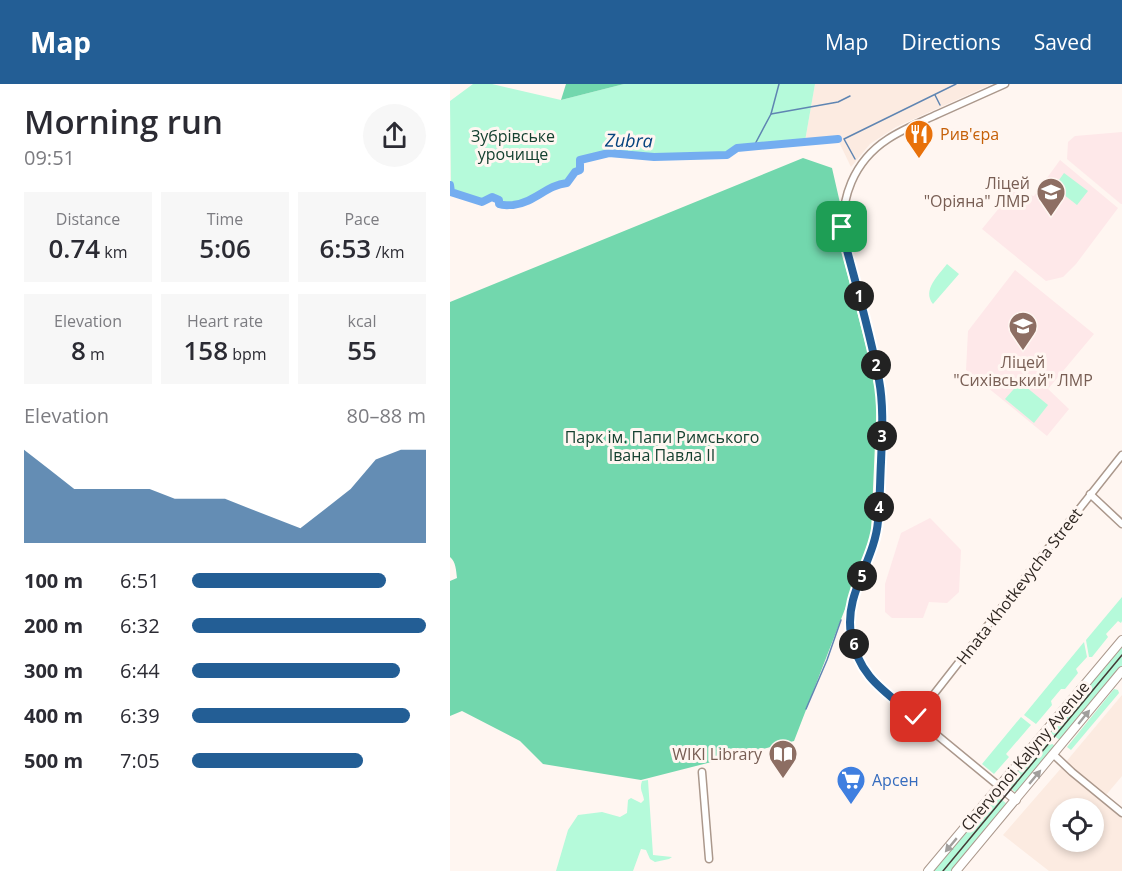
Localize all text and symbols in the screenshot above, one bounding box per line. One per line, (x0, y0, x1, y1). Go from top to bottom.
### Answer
text: Map (30, 23, 91, 61)
text: Map (825, 28, 868, 56)
text: Directions (901, 28, 1001, 56)
text: Saved (1034, 28, 1092, 56)
text: Morning run (24, 99, 223, 144)
button: share (363, 104, 426, 167)
restaurant icon: Рив'єра (903, 118, 935, 160)
place label: Рив'єра (940, 123, 999, 145)
park label: Зубрівське урочище (471, 125, 555, 165)
water label: Zubra (604, 128, 653, 152)
text: 09:51 (24, 144, 75, 171)
place label: Ліцей "Оріяна" ЛМР (924, 172, 1030, 212)
school or university icon: Ліцей "Оріяна" ЛМР (1035, 176, 1067, 218)
pin (816, 201, 867, 252)
text: Distance (56, 208, 120, 230)
text: Time (207, 208, 243, 230)
text: Pace (344, 208, 380, 230)
icon: arrive (825, 210, 858, 243)
text: 0.74 (48, 230, 100, 266)
text: 5:06 (199, 230, 251, 266)
text: 6:53 (320, 230, 371, 266)
text: km (100, 241, 128, 263)
text: /km (371, 241, 404, 263)
pin: 1 (844, 281, 874, 311)
text: 1 (854, 285, 864, 307)
text: Elevation (54, 310, 122, 332)
text: Heart rate (187, 310, 263, 332)
text: kcal (348, 310, 377, 332)
school or university icon: Ліцей "Сихівський" ЛМР (1007, 310, 1039, 352)
text: 8 (71, 332, 86, 368)
text: 158 (183, 332, 228, 368)
text: 55 (347, 332, 377, 368)
text: m (86, 343, 105, 365)
text: bpm (228, 343, 267, 365)
pin: 2 (861, 350, 891, 380)
place label: Ліцей "Сихівський" ЛМР (953, 351, 1093, 391)
text: 2 (871, 354, 881, 376)
text: Elevation (24, 402, 109, 429)
text: 80–88 m (347, 402, 426, 429)
pin: 3 (867, 421, 897, 451)
text: 3 (877, 425, 887, 447)
park label: Парк ім. Папи Римського Івана Павла ІІ (565, 426, 759, 466)
pin: 4 (864, 492, 894, 522)
text: 4 (874, 496, 884, 518)
street label: Hnata Khotkevycha Street (951, 503, 1087, 669)
pin: 5 (847, 561, 877, 591)
text: 5 (857, 565, 867, 587)
text: 100 m (24, 567, 83, 594)
text: 6:51 (120, 567, 160, 594)
text: 200 m (24, 612, 83, 639)
text: 6:32 (120, 612, 160, 639)
pin: 6 (839, 629, 869, 659)
text: 6 (849, 633, 859, 655)
text: 300 m (24, 657, 83, 684)
text: 6:44 (120, 657, 160, 684)
street label: Chervonoi Kalyny Avenue (956, 676, 1094, 835)
pin (890, 691, 941, 742)
icon: check (899, 700, 932, 733)
text: 400 m (24, 702, 83, 729)
text: 6:39 (120, 702, 160, 729)
one-way arrow (1078, 710, 1090, 725)
library icon: WIKI Library (767, 738, 799, 780)
place label: WIKI Library (672, 743, 763, 765)
text: 500 m (24, 747, 83, 774)
text: 7:05 (120, 747, 160, 774)
supermarket icon: Арсен (835, 764, 867, 806)
place label: Арсен (872, 769, 919, 791)
one-way arrow (1028, 770, 1041, 785)
map controls (1050, 798, 1104, 852)
button: locate (1050, 798, 1104, 852)
one-way arrow (944, 837, 957, 853)

